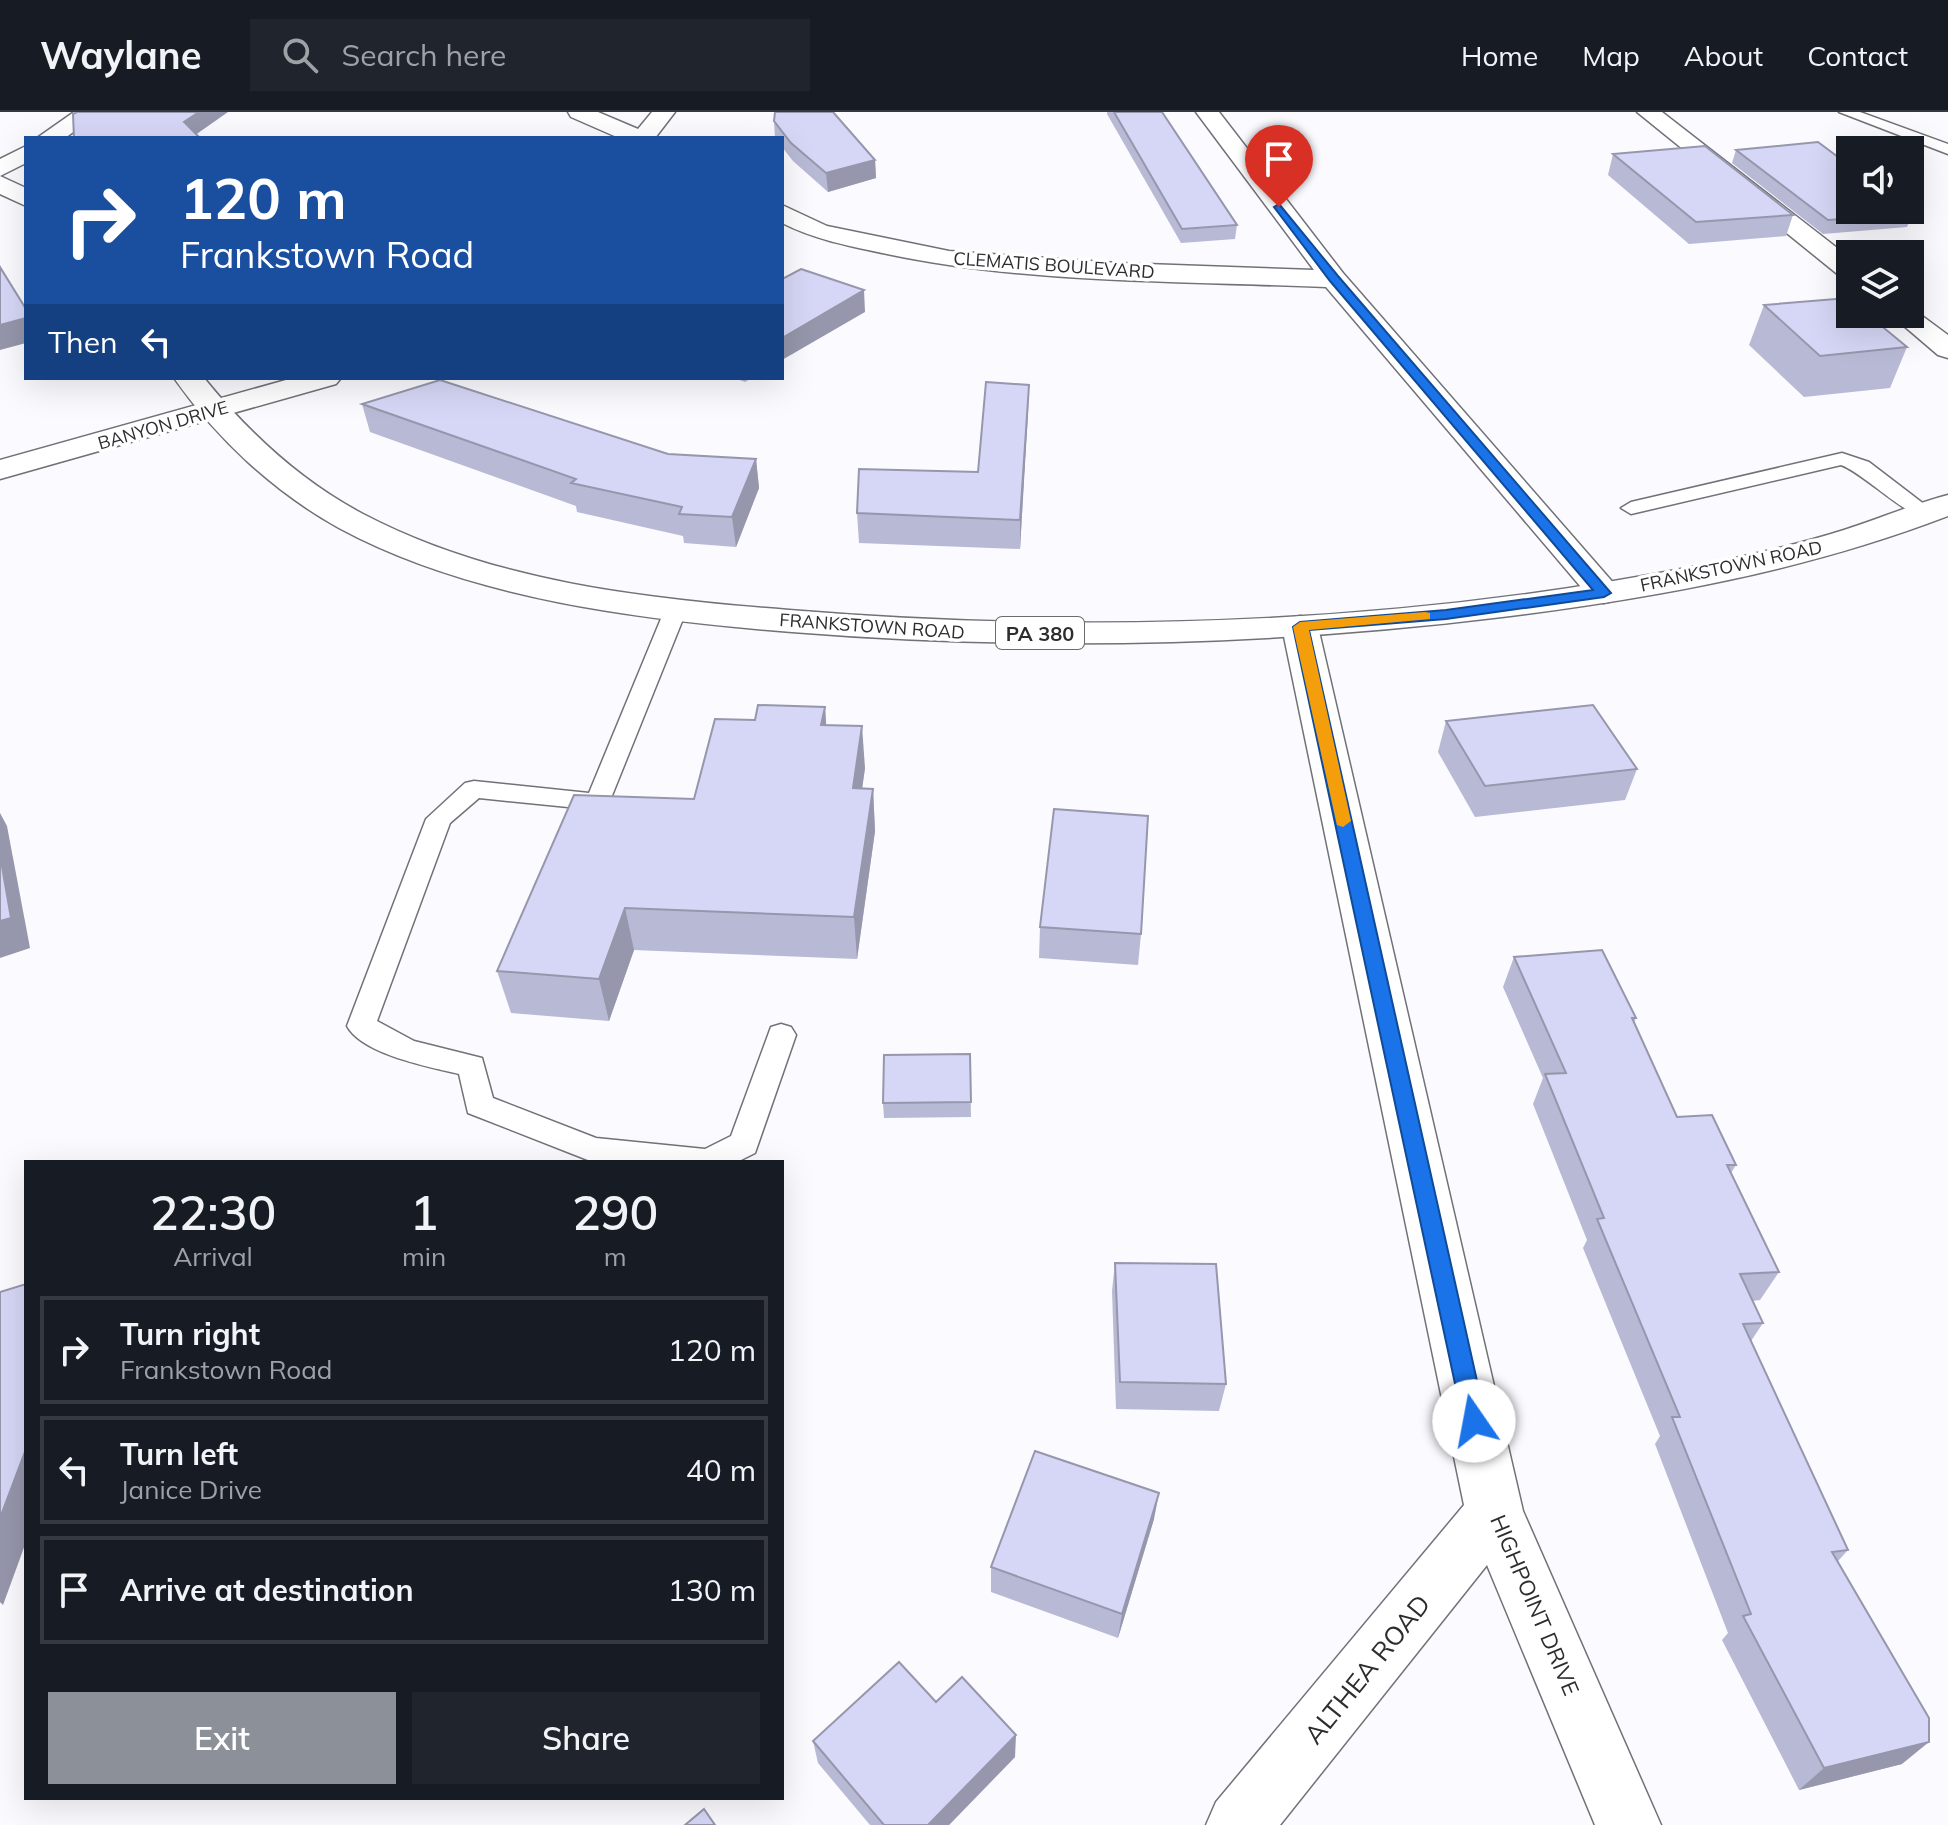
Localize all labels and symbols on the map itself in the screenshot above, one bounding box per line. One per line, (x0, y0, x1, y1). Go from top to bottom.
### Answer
pin (1245, 125, 1313, 207)
street label: CLEMATIS BOULEVARD (953, 246, 1155, 284)
street label: BANYON DRIVE (95, 395, 231, 455)
street label: FRANKSTOWN ROAD (1638, 535, 1824, 597)
street label: FRANKSTOWN ROAD (779, 608, 965, 644)
road number: PA 380 (996, 617, 1084, 649)
position arrow (1432, 1379, 1516, 1463)
street label: HIGHPOINT DRIVE (1484, 1510, 1586, 1700)
street label: ALTHEA ROAD (1297, 1588, 1437, 1750)

